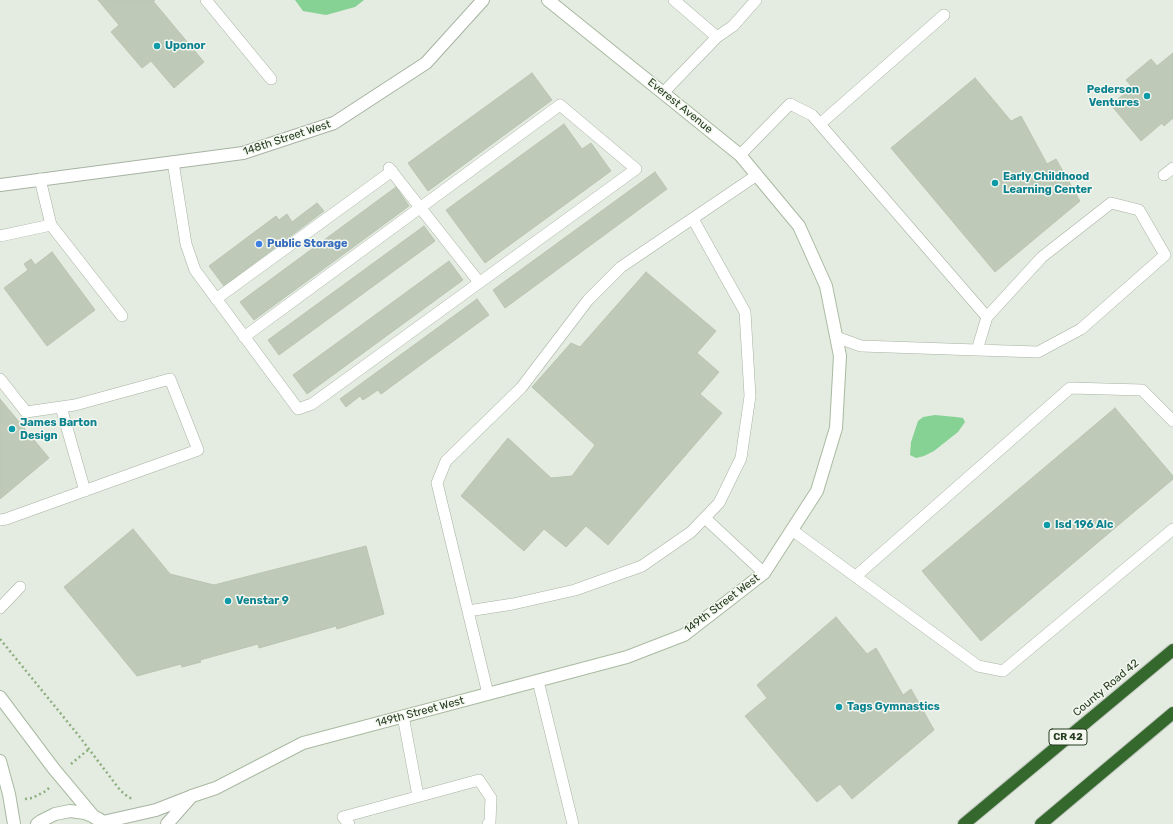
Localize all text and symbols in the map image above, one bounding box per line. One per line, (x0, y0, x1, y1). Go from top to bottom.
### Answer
place label: Uponor (165, 39, 205, 53)
marker: Uponor (152, 41, 162, 51)
street label: Everest Avenue (645, 76, 715, 136)
place label: Pederson Ventures (1087, 83, 1139, 109)
marker: Pederson Ventures (1142, 91, 1152, 101)
street label: 148th Street West (242, 118, 332, 158)
place label: Early Childhood Learning Center (1003, 170, 1092, 196)
marker: Early Childhood Learning Center (990, 178, 1000, 188)
place label: Public Storage (267, 237, 348, 251)
marker: Public Storage (254, 239, 264, 249)
place label: James Barton Design (20, 416, 97, 442)
marker: James Barton Design (7, 424, 17, 434)
place label: Isd 196 Alc (1055, 518, 1113, 532)
marker: Isd 196 Alc (1042, 520, 1052, 530)
street label: 149th Street West (682, 571, 762, 637)
place label: Venstar 9 (236, 594, 289, 608)
marker: Venstar 9 (223, 596, 233, 606)
street label: County Road 42 (1070, 657, 1142, 719)
street label: 149th Street West (374, 694, 466, 730)
place label: Tags Gymnastics (847, 700, 940, 714)
marker: Tags Gymnastics (834, 702, 844, 712)
road number: CR 42 (1049, 729, 1087, 745)

